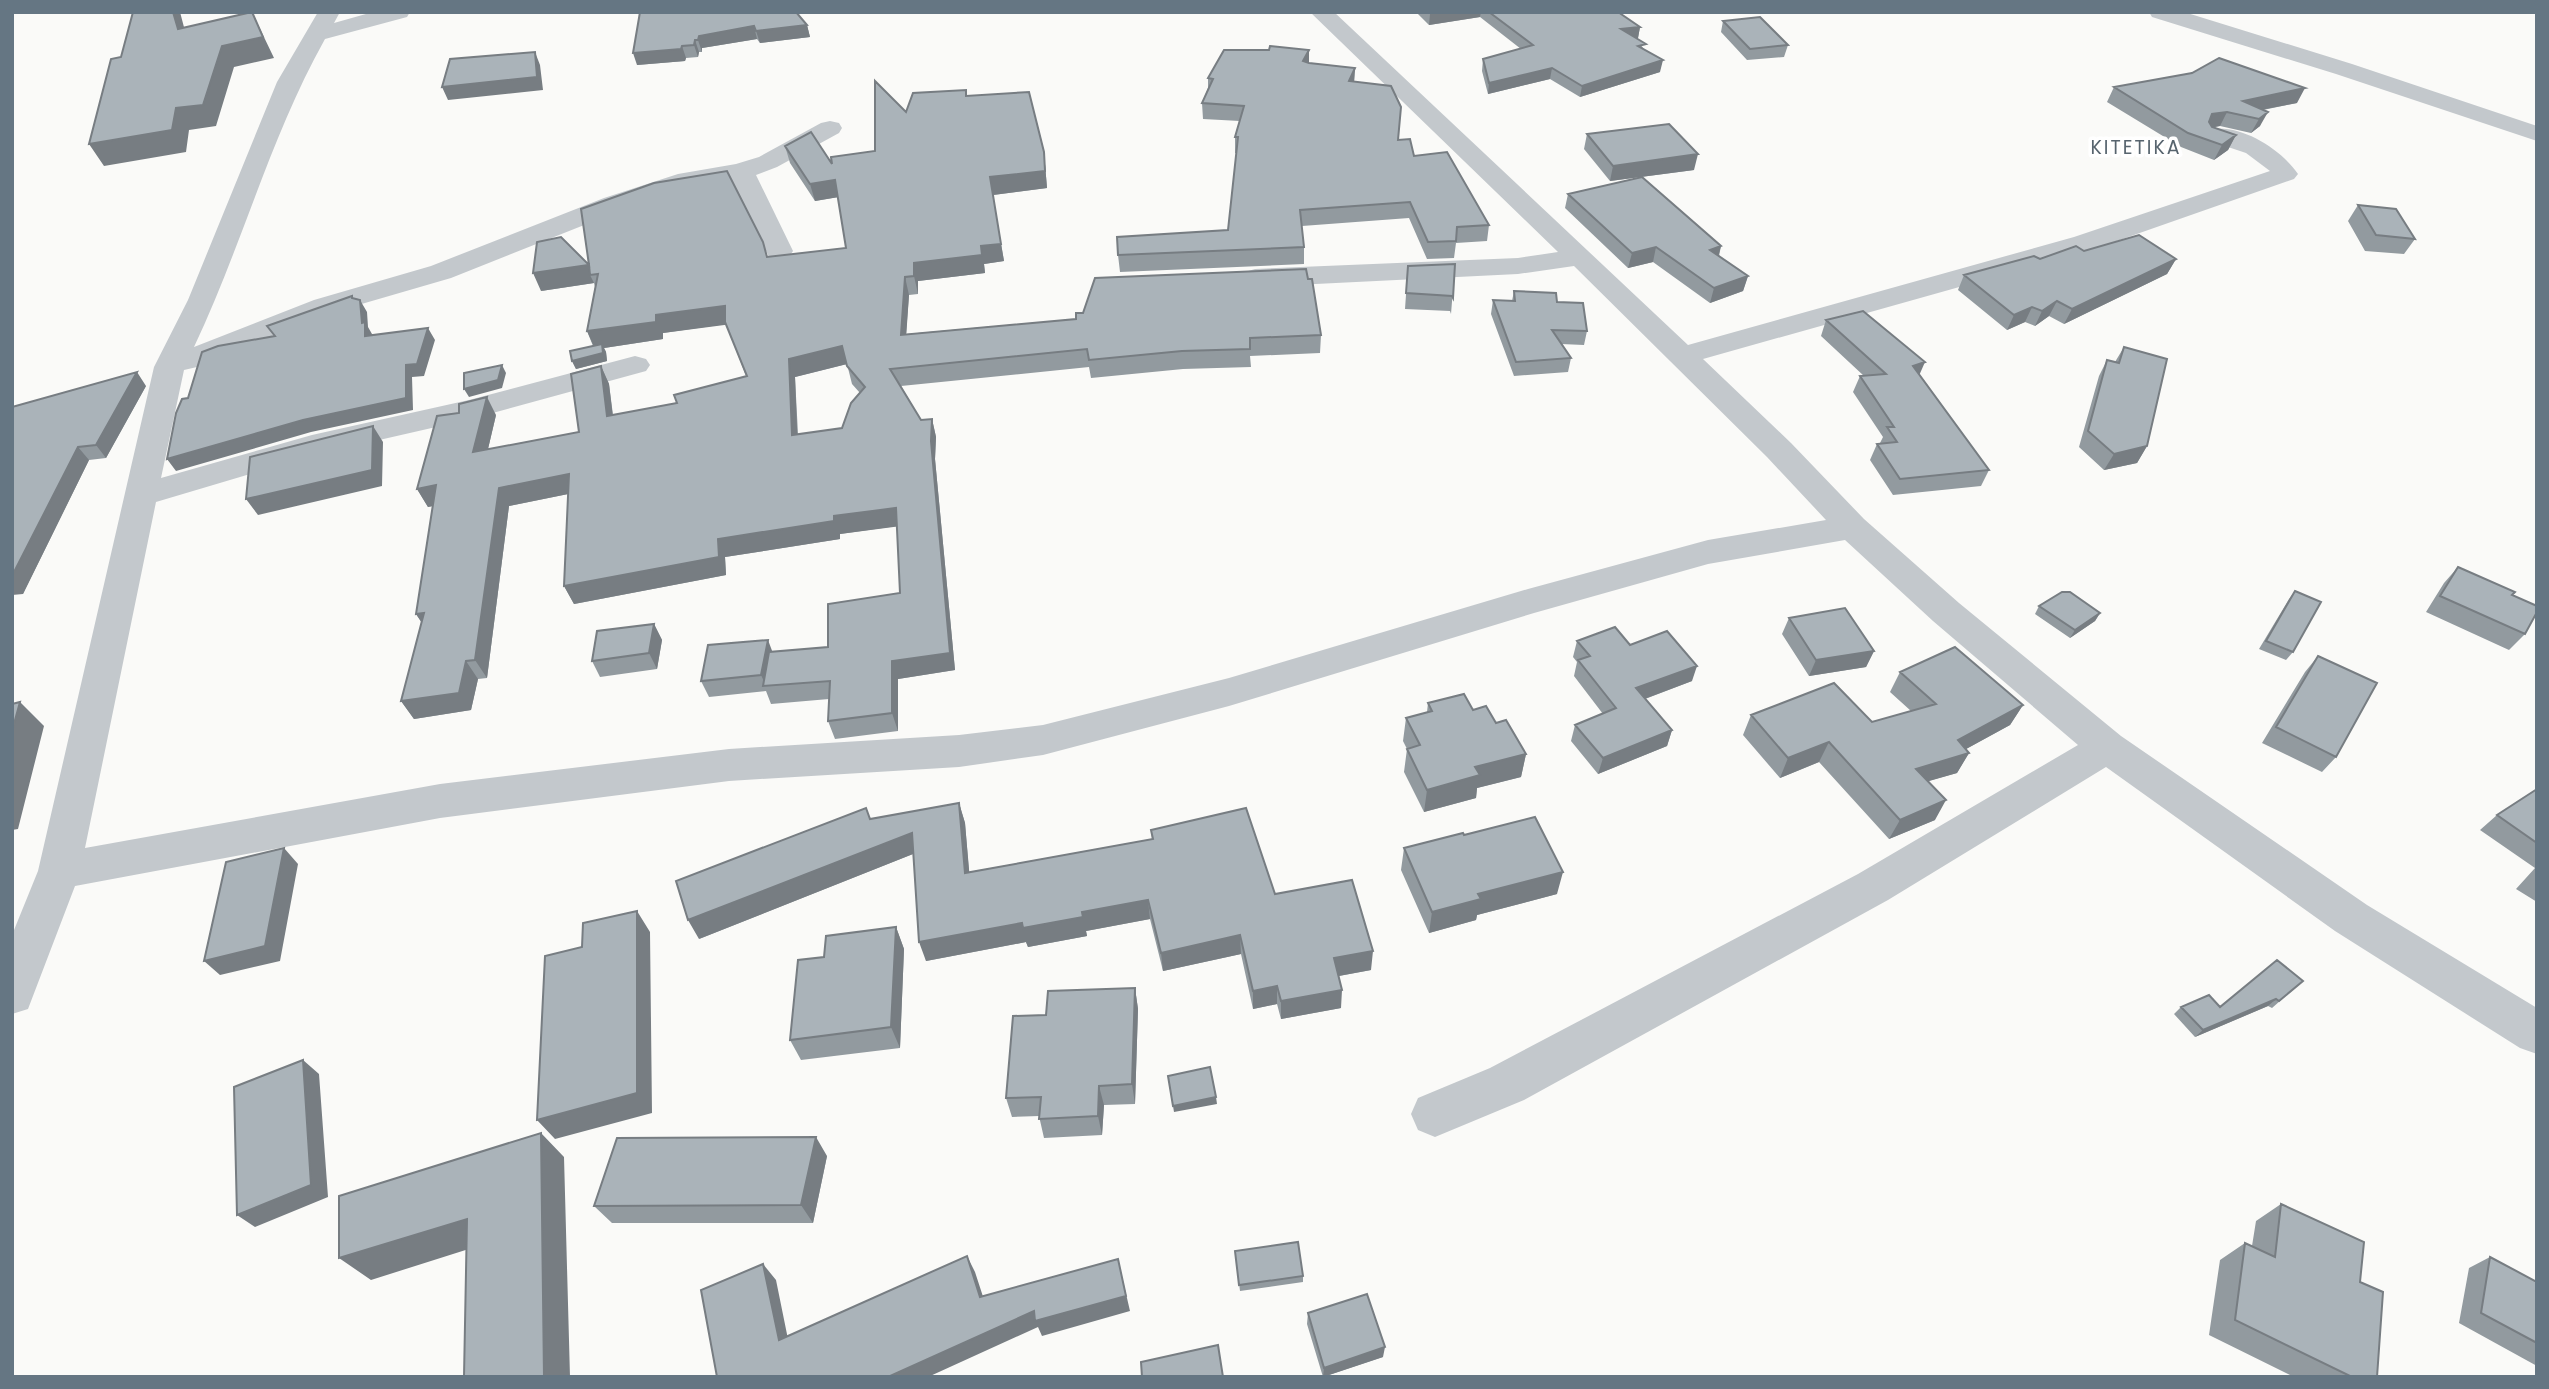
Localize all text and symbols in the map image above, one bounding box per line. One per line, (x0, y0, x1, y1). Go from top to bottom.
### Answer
district label: KITETIKA (2090, 134, 2182, 161)

